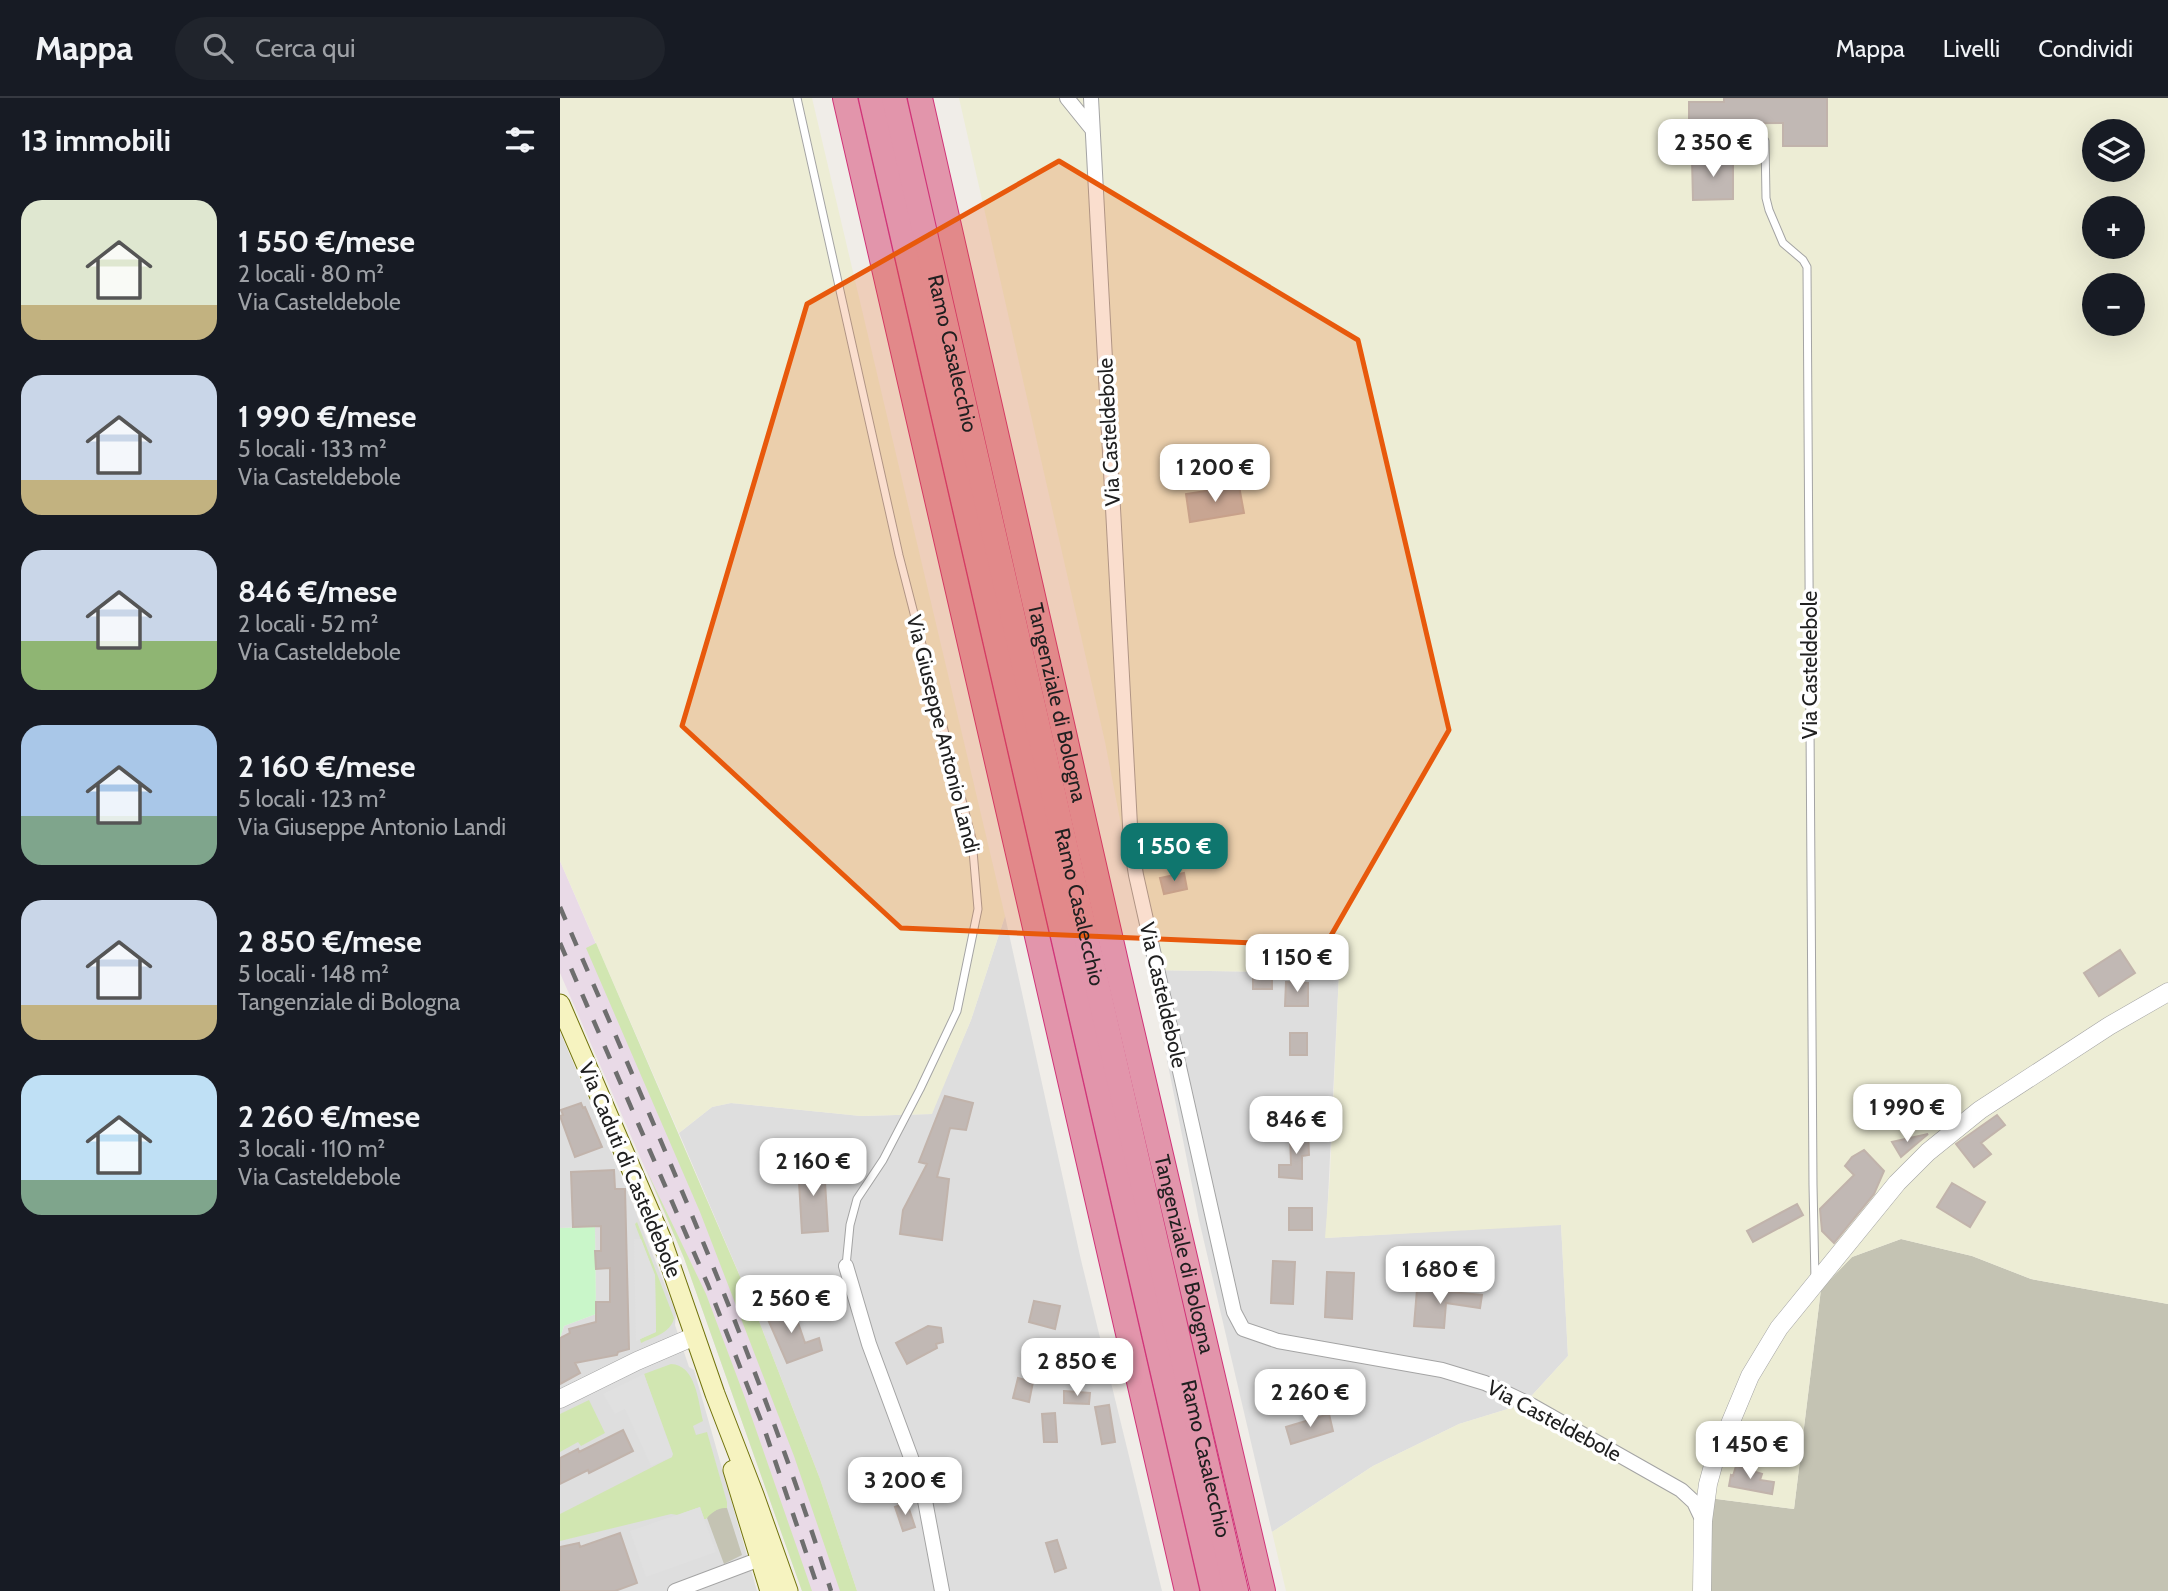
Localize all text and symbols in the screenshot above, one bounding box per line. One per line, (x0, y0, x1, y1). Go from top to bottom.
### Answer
search box (175, 17, 665, 80)
text: Mappa (35, 28, 133, 68)
icon: search (199, 29, 237, 67)
text: Cerca qui (255, 32, 356, 64)
text: Mappa (1836, 34, 1905, 63)
text: Livelli (1943, 34, 2000, 63)
text: Condividi (2038, 34, 2133, 63)
map controls (2082, 119, 2145, 336)
button: layers (2082, 119, 2145, 182)
pin: 2 350 € (1648, 120, 1778, 179)
icon: filters (501, 121, 539, 159)
text: 13 immobili (21, 122, 171, 159)
text: 2 350 € (1674, 128, 1752, 156)
button: + (2082, 196, 2145, 259)
text: 1 550 €/mese (238, 223, 415, 260)
icon: home (77, 228, 161, 312)
text: 2 locali · 80 m² (238, 260, 384, 288)
street label: Ramo Casalecchio (923, 272, 983, 435)
button: − (2082, 273, 2145, 336)
text: Via Casteldebole (238, 288, 401, 316)
street label: Via Casteldebole (1092, 357, 1125, 507)
text: 1 990 €/mese (238, 398, 416, 435)
icon: home (77, 403, 161, 487)
text: 5 locali · 133 m² (238, 435, 387, 463)
pin: 1 200 € (1150, 444, 1280, 504)
text: 1 200 € (1176, 453, 1254, 481)
text: Via Casteldebole (238, 463, 401, 491)
text: 846 €/mese (238, 573, 397, 610)
icon: home (77, 578, 161, 662)
street label: Via Casteldebole (1797, 590, 1822, 739)
street label: Tangenziale di Bologna (1023, 601, 1092, 804)
text: 2 locali · 52 m² (238, 610, 378, 638)
street label: Via Giuseppe Antonio Landi (902, 612, 985, 856)
text: Via Casteldebole (238, 638, 401, 666)
text: 2 160 €/mese (238, 748, 415, 785)
icon: home (77, 753, 161, 837)
text: 5 locali · 123 m² (238, 785, 386, 813)
text: Via Giuseppe Antonio Landi (238, 813, 506, 841)
pin: 1 550 € (1109, 824, 1239, 883)
street label: Ramo Casalecchio (1050, 826, 1110, 988)
text: 1 550 € (1137, 832, 1211, 860)
street label: Via Casteldebole (1135, 920, 1192, 1070)
text: 2 850 €/mese (238, 923, 422, 960)
icon: home (77, 928, 161, 1012)
pin: 1 150 € (1232, 934, 1362, 994)
text: 1 150 € (1262, 943, 1332, 971)
text: 5 locali · 148 m² (238, 960, 389, 988)
text: Tangenziale di Bologna (238, 988, 460, 1016)
street label: Via Caduti di Casteldebole (574, 1058, 687, 1281)
pin: 1 990 € (1842, 1084, 1972, 1144)
text: 1 990 € (1869, 1093, 1945, 1121)
pin: 846 € (1247, 1096, 1345, 1156)
text: 2 260 €/mese (238, 1098, 420, 1135)
icon: home (77, 1103, 161, 1187)
text: 846 € (1265, 1105, 1327, 1133)
text: 3 locali · 110 m² (238, 1135, 385, 1163)
pin: 2 160 € (748, 1138, 878, 1198)
text: 2 160 € (776, 1147, 850, 1175)
street label: Tangenziale di Bologna (1149, 1152, 1220, 1356)
text: Via Casteldebole (238, 1163, 401, 1191)
pin: 1 680 € (1375, 1246, 1505, 1306)
text: 1 680 € (1402, 1255, 1478, 1283)
pin: 2 560 € (726, 1276, 856, 1335)
text: 2 560 € (752, 1284, 830, 1312)
pin: 2 850 € (1012, 1338, 1142, 1398)
text: 2 850 € (1037, 1347, 1117, 1375)
pin: 2 260 € (1245, 1370, 1375, 1429)
street label: Via Casteldebole (1483, 1375, 1626, 1467)
street label: Ramo Casalecchio (1176, 1377, 1236, 1540)
text: 2 260 € (1271, 1378, 1349, 1406)
pin: 1 450 € (1685, 1422, 1815, 1481)
text: 1 450 € (1712, 1430, 1788, 1458)
pin: 3 200 € (840, 1458, 970, 1517)
text: 3 200 € (864, 1466, 946, 1494)

